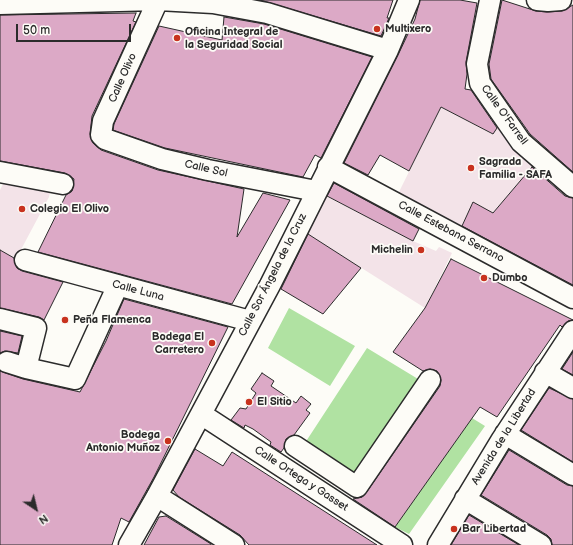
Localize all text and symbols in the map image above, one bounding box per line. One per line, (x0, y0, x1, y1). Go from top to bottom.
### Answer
scale bar (18, 16, 133, 42)
place label: Multixero (385, 22, 431, 36)
text: 50 m (23, 23, 50, 38)
marker: Multixero (372, 24, 382, 34)
place label: Oficina Integral de la Seguridad Social (185, 25, 282, 51)
marker: Oficina Integral de la Seguridad Social (172, 33, 182, 43)
street label: Calle Olivo (106, 51, 140, 105)
street label: Calle O'Farrell (478, 82, 530, 148)
place label: Sagrada Familia - SAFA (479, 155, 552, 181)
street label: Calle Sol (183, 158, 229, 180)
marker: Sagrada Familia - SAFA (466, 163, 476, 173)
street label: Calle Estebana Serrano (396, 198, 506, 266)
place label: Colegio El Olivo (30, 202, 109, 216)
marker: Colegio El Olivo (17, 204, 27, 214)
street label: Calle Sor Ángela de la Cruz (236, 211, 310, 339)
place label: Michelin (371, 243, 413, 257)
marker: Michelin (416, 245, 426, 255)
place label: Dumbo (492, 271, 528, 285)
marker: Dumbo (479, 273, 489, 283)
street label: Calle Luna (111, 278, 165, 304)
place label: Peña Flamenca (73, 313, 151, 327)
marker: Peña Flamenca (60, 315, 70, 325)
place label: Bodega El Carretero (152, 330, 204, 356)
marker: Bodega El Carretero (207, 338, 217, 348)
street label: Avenida de la Libertad (469, 386, 539, 488)
place label: El Sitio (257, 395, 292, 409)
marker: El Sitio (244, 397, 254, 407)
place label: Bodega Antonio Muñoz (86, 428, 160, 454)
marker: Bodega Antonio Muñoz (163, 436, 173, 446)
street label: Calle Ortega y Gasset (252, 444, 350, 514)
north arrow (16, 489, 56, 529)
text: N (36, 512, 50, 527)
place label: Bar Libertad (462, 522, 526, 536)
marker: Bar Libertad (449, 524, 459, 534)

